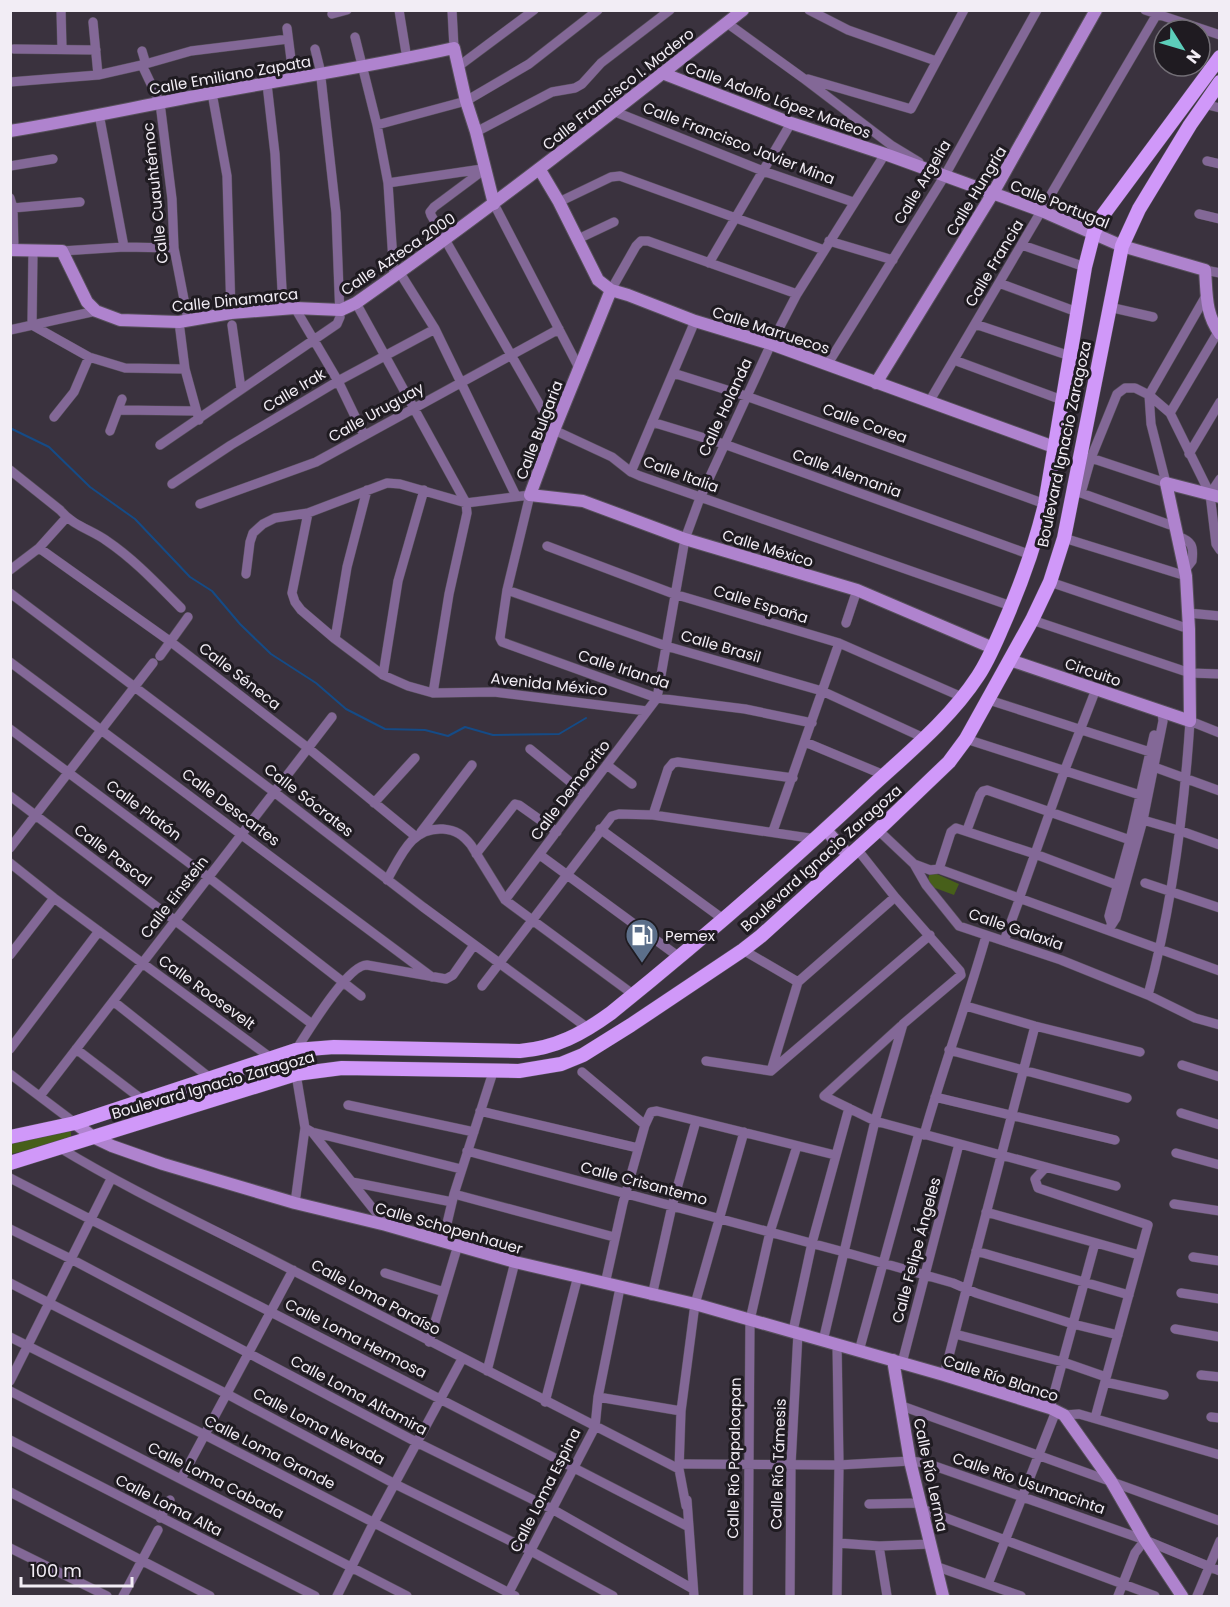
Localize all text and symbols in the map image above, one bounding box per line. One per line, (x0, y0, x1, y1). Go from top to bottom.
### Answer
north arrow (1152, 18, 1212, 78)
street label: Calle Francisco I. Madero (538, 23, 698, 155)
text: N (1181, 45, 1206, 68)
street label: Calle Emiliano Zapata (147, 50, 313, 100)
street label: Calle Adolfo López Mateos (682, 57, 874, 143)
street label: Calle Francisco Javier Mina (640, 97, 838, 189)
street label: Calle Cuauhtémoc (137, 121, 173, 265)
street label: Calle Argelia (889, 136, 955, 228)
street label: Calle Hungria (941, 142, 1011, 240)
street label: Calle Portugal (1007, 175, 1113, 233)
street label: Calle Azteca 2000 (336, 208, 460, 300)
street label: Calle Francia (960, 215, 1028, 311)
street label: Calle Dinamarca (171, 283, 299, 317)
street label: Calle Marruecos (710, 301, 832, 359)
street label: Boulevard Ignacio Zaragoza (1032, 339, 1096, 549)
street label: Calle Holanda (693, 354, 757, 460)
street label: Calle Irak (259, 363, 329, 417)
street label: Calle Uruguay (325, 377, 428, 447)
street label: Calle Bulgaria (510, 377, 568, 483)
street label: Calle Corea (820, 398, 910, 448)
street label: Calle Alemania (790, 444, 904, 502)
street label: Calle Italia (640, 451, 722, 497)
street label: Calle México (720, 524, 816, 572)
street label: Calle España (711, 580, 811, 628)
street label: Calle Brasil (678, 625, 764, 667)
street label: Calle Séneca (195, 637, 285, 715)
street label: Calle Irlanda (575, 644, 673, 694)
street label: Circuito (1062, 653, 1124, 691)
street label: Avenida México (490, 667, 608, 701)
street label: Calle Democrito (525, 735, 615, 845)
street label: Calle Sócrates (260, 758, 358, 842)
street label: Calle Descartes (178, 763, 284, 851)
street label: Calle Platón (102, 775, 186, 845)
street label: Boulevard Ignacio Zaragoza (736, 780, 906, 936)
street label: Calle Pascal (70, 819, 156, 891)
street label: Calle Einstein (135, 851, 213, 943)
street label: Calle Galaxia (966, 903, 1066, 955)
fuel station icon: Pemex (624, 917, 660, 964)
place label: Pemex (665, 925, 715, 946)
street label: Calle Roosevelt (154, 950, 260, 1034)
street label: Boulevard Ignacio Zaragoza (109, 1046, 317, 1124)
street label: Calle Crisantemo (578, 1156, 710, 1210)
street label: Calle Felipe Ángeles (886, 1175, 946, 1325)
street label: Calle Schopenhauer (373, 1197, 526, 1259)
street label: Calle Loma Paraíso (308, 1254, 444, 1340)
street label: Calle Loma Hermosa (282, 1293, 430, 1383)
street label: Calle Río Blanco (941, 1349, 1061, 1407)
street label: Calle Loma Altamira (287, 1350, 431, 1440)
street label: Calle Río Papaloapan (722, 1377, 746, 1539)
street label: Calle Loma Nevada (249, 1382, 389, 1470)
street label: Calle Río Támesis (765, 1398, 791, 1530)
street label: Calle Loma Grande (201, 1410, 339, 1494)
street label: Calle Río Lerma (909, 1416, 953, 1534)
street label: Calle Loma Espina (505, 1424, 585, 1556)
street label: Calle Loma Cabada (144, 1437, 288, 1523)
street label: Calle Río Usumacinta (950, 1447, 1108, 1519)
street label: Calle Loma Alta (112, 1469, 226, 1541)
scale bar (21, 1550, 132, 1588)
text: 100 m (30, 1558, 82, 1583)

